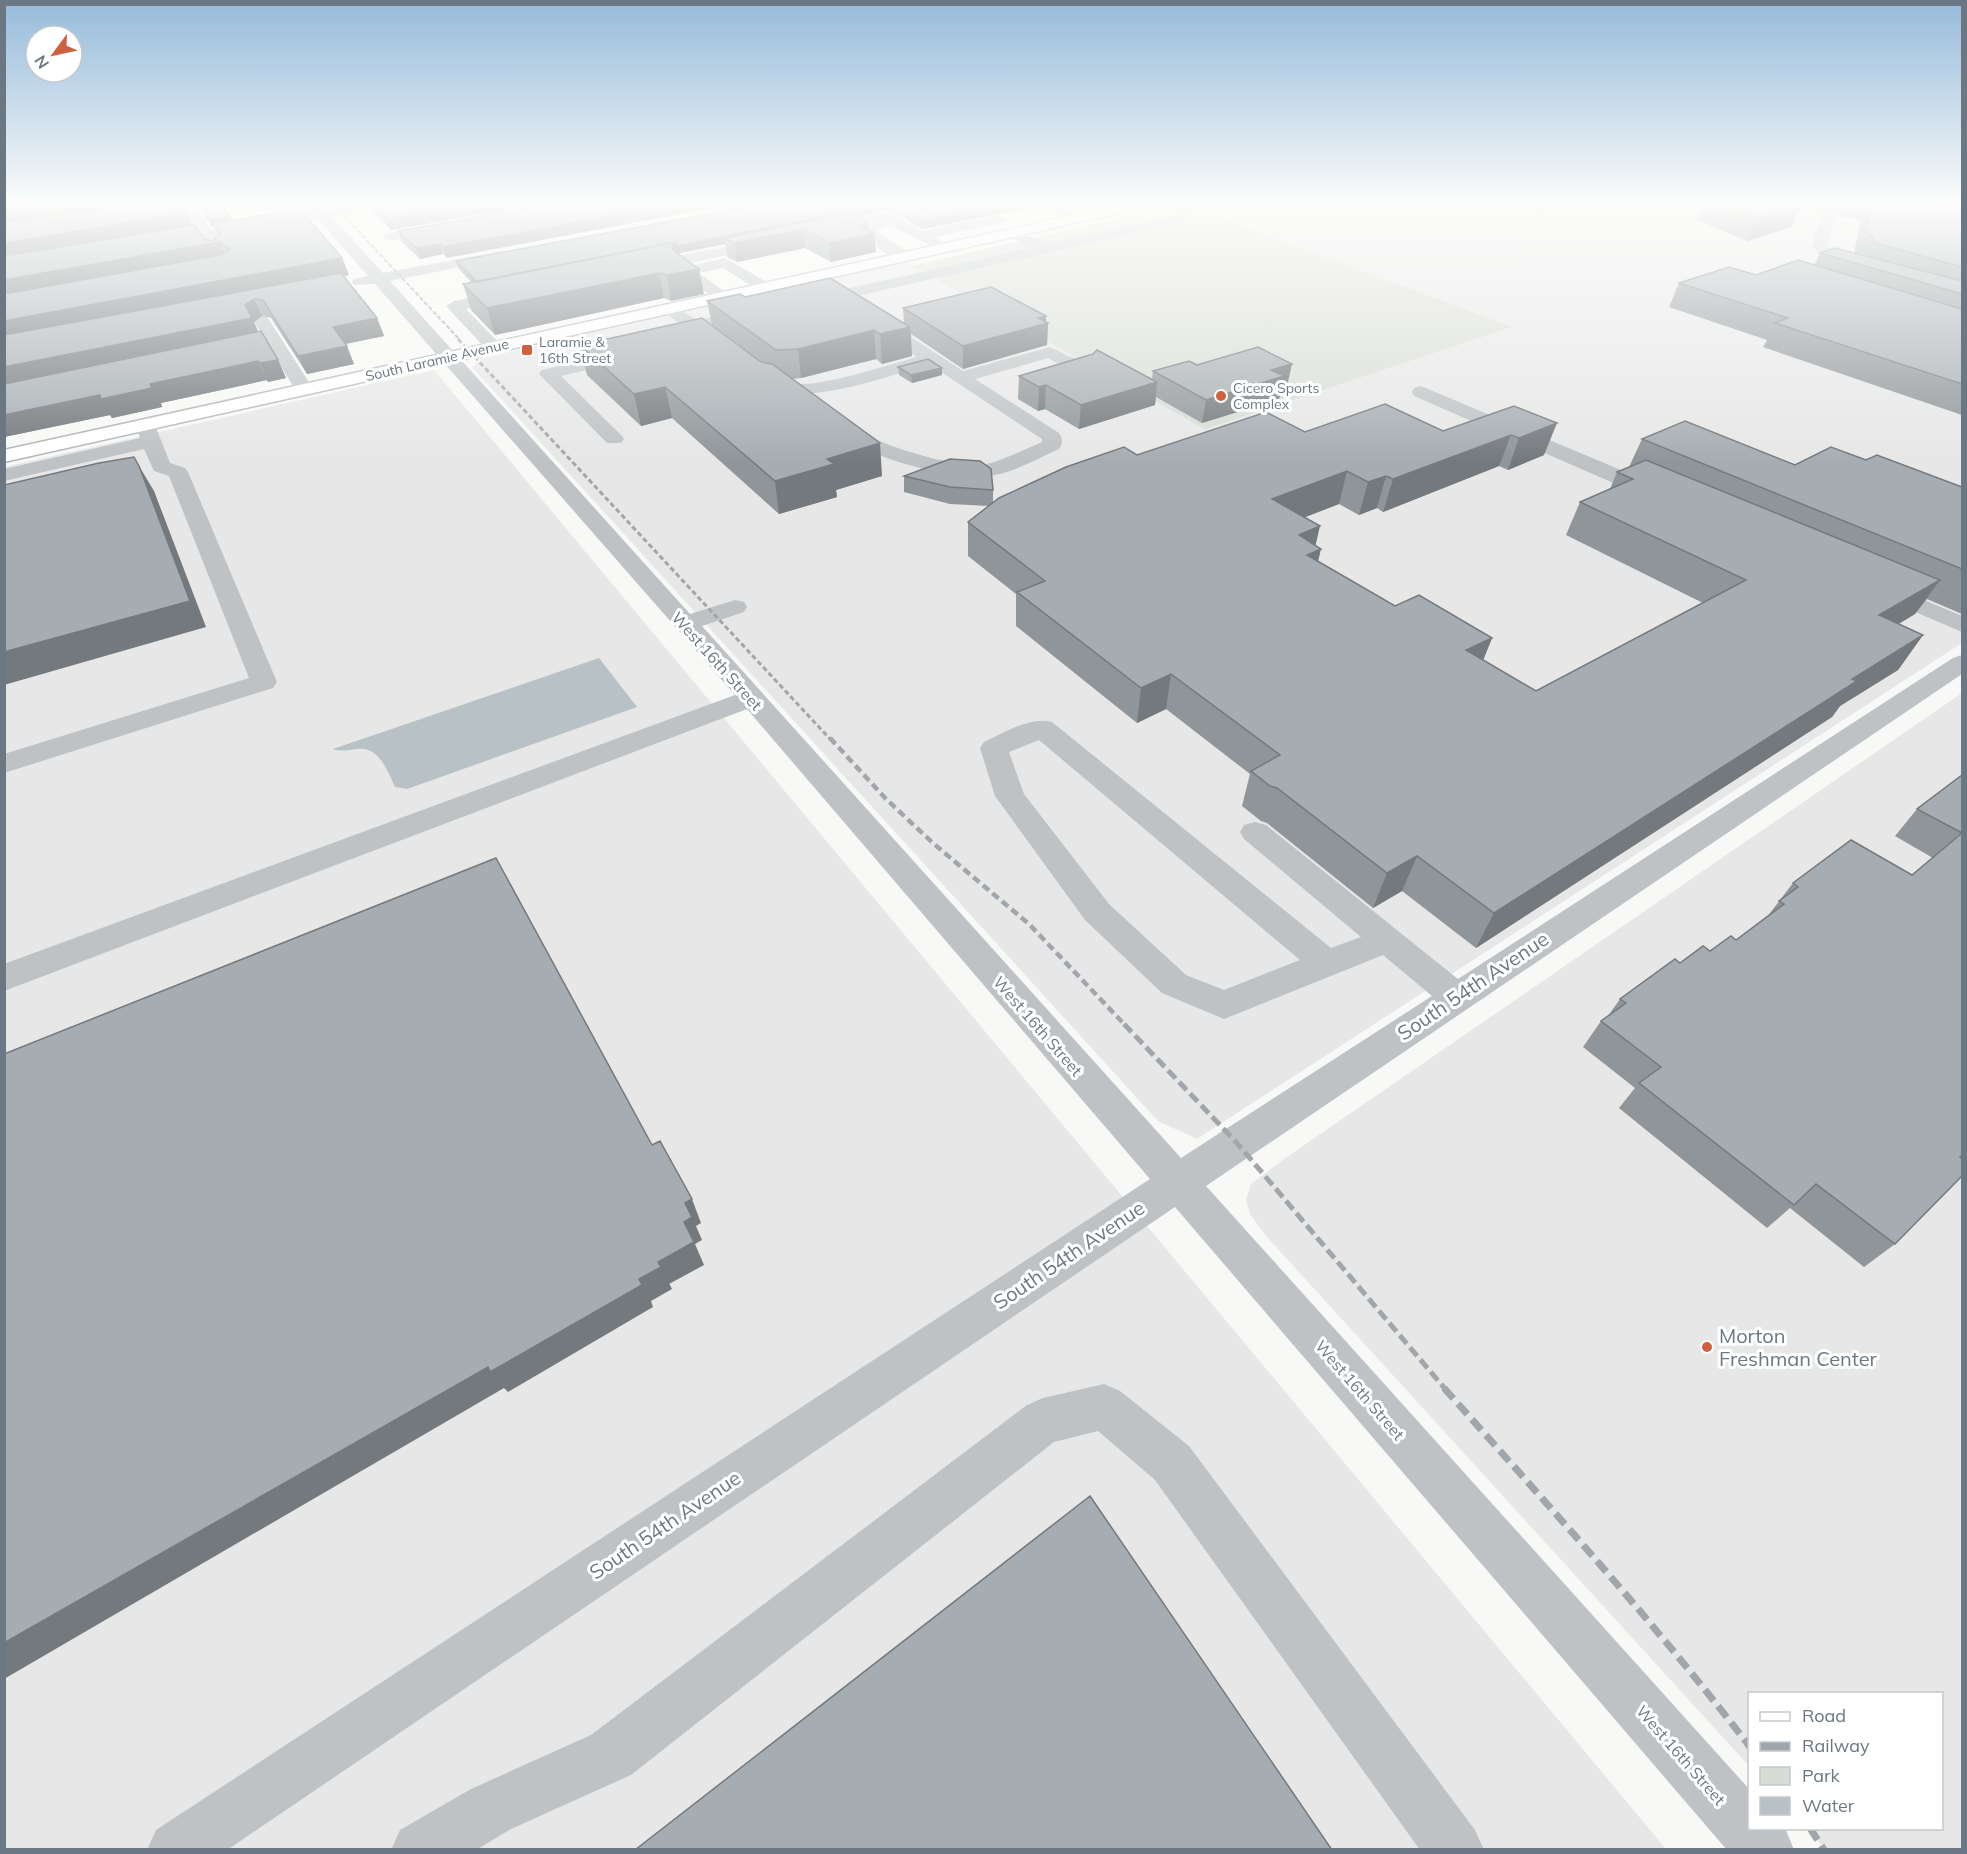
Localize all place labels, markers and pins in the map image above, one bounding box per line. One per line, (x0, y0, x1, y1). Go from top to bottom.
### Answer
place label: Laramie & 16th Street (539, 333, 611, 367)
marker: Laramie & 16th Street (520, 343, 534, 357)
place label: Cicero Sports Complex (1233, 379, 1319, 413)
marker: Cicero Sports Complex (1214, 389, 1228, 403)
place label: Morton Freshman Center (1719, 1323, 1878, 1371)
marker: Morton Freshman Center (1700, 1340, 1714, 1354)

